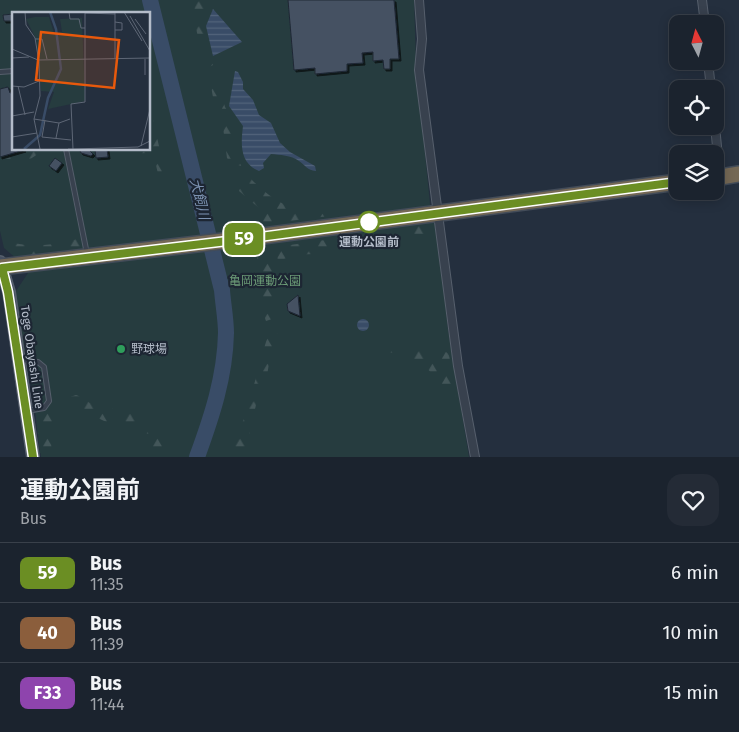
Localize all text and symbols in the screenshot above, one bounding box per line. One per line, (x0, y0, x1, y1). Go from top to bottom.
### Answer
inset map (12, 12, 150, 150)
north arrow (669, 15, 724, 70)
map controls (669, 15, 724, 200)
button: locate (669, 80, 724, 135)
button: layers (669, 145, 724, 200)
water label: 犬飼川 (186, 177, 213, 223)
marker: 運動公園前 (358, 211, 380, 233)
line badge: 59 (222, 223, 266, 255)
text: 59 (234, 228, 254, 250)
place label: 運動公園前 (339, 235, 399, 249)
park label: 亀岡運動公園 (229, 274, 301, 288)
street label: Toge Obayashi Line (18, 304, 46, 410)
place label: 野球場 (131, 342, 167, 356)
marker: 野球場 (115, 343, 127, 355)
button: heart (667, 474, 719, 526)
text: 運動公園前 (20, 476, 140, 504)
text: Bus (20, 509, 47, 528)
text: Bus (90, 552, 122, 575)
text: 6 min (671, 561, 719, 584)
text: 59 (38, 562, 57, 584)
text: 11:35 (90, 575, 124, 594)
text: Bus (90, 612, 122, 635)
text: 10 min (662, 621, 719, 644)
text: 40 (37, 622, 58, 644)
text: 11:39 (90, 635, 124, 654)
text: Bus (90, 672, 122, 695)
text: 15 min (663, 681, 719, 704)
text: F33 (34, 682, 61, 704)
text: 11:44 (90, 695, 124, 714)

